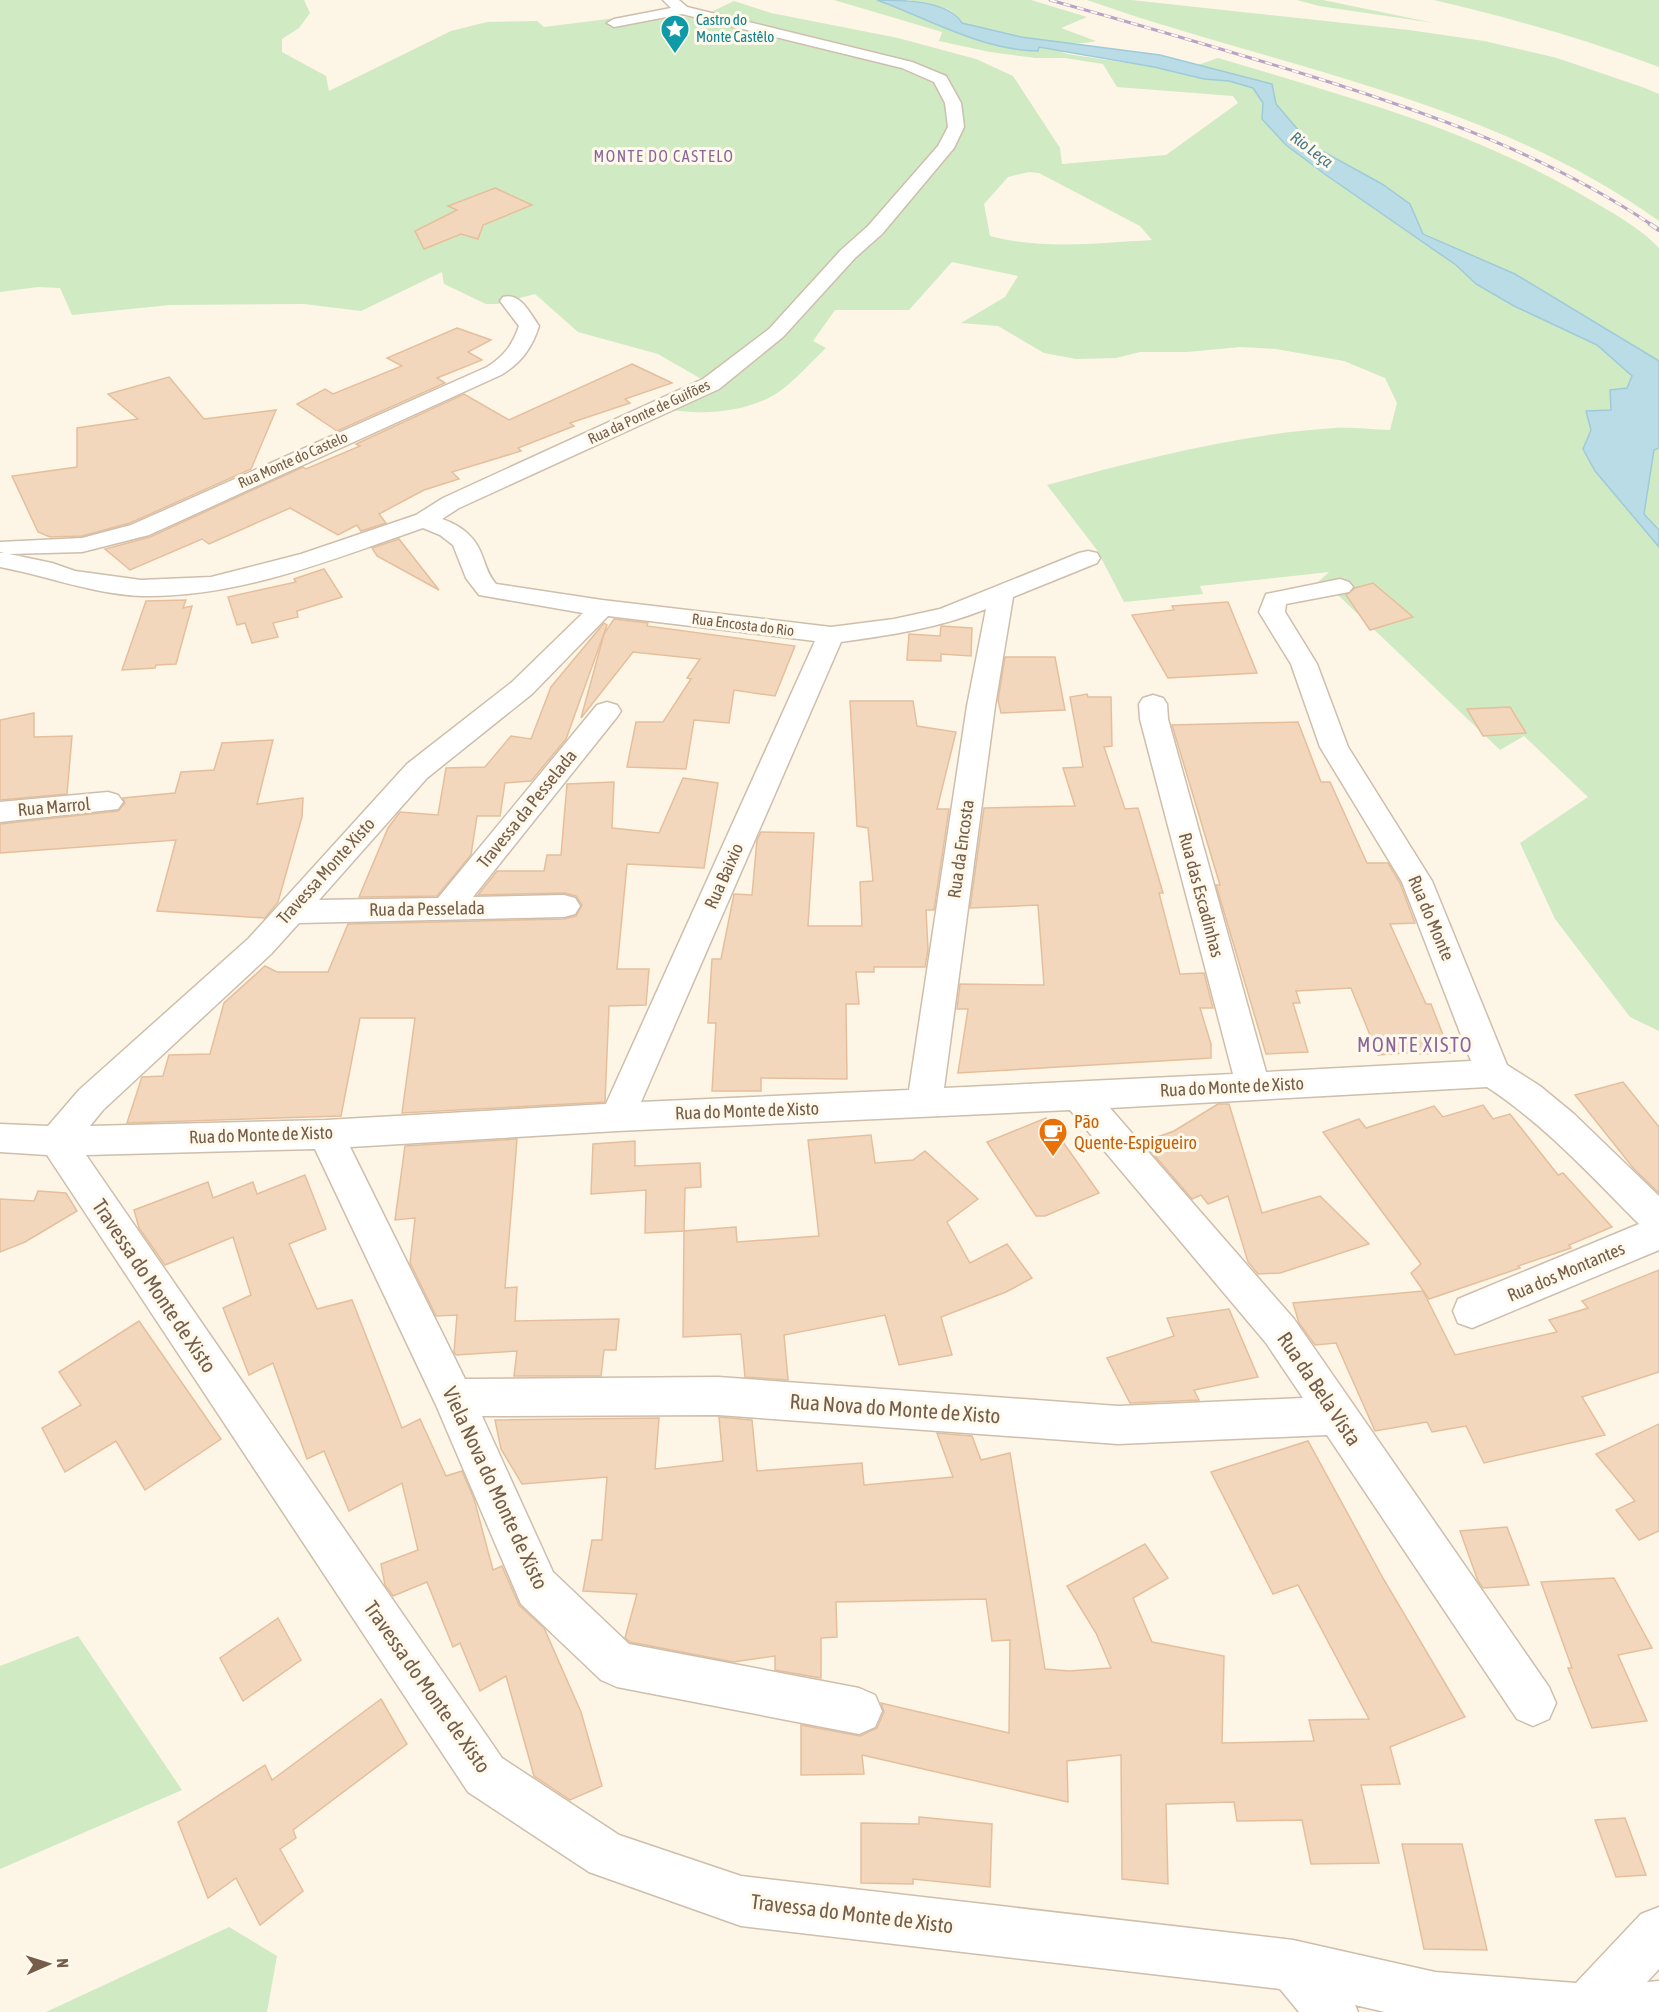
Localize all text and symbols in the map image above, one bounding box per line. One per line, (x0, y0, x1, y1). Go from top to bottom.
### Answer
place label: Castro do Monte Castêlo (696, 11, 774, 45)
place icon: Castro do Monte Castêlo (659, 13, 691, 55)
water label: Rio Leça (1287, 127, 1337, 172)
district label: MONTE DO CASTELO (594, 147, 734, 165)
street label: Rua da Ponte de Guifões (585, 376, 712, 447)
street label: Rua Monte do Castelo (235, 428, 350, 491)
street label: Rua Encosta do Rio (691, 610, 795, 639)
street label: Travessa da Pesselada (472, 745, 581, 872)
street label: Rua Marrol (17, 793, 91, 820)
street label: Rua da Encosta (943, 798, 978, 900)
street label: Travessa Monte Xisto (272, 813, 379, 928)
street label: Rua das Escadinhas (1175, 830, 1228, 959)
street label: Rua Baixio (700, 840, 747, 912)
street label: Rua do Monte (1404, 872, 1459, 964)
street label: Rua da Pesselada (369, 897, 485, 920)
district label: MONTE XISTO (1357, 1033, 1473, 1056)
street label: Rua do Monte de Xisto (1159, 1072, 1304, 1101)
street label: Rua do Monte de Xisto (675, 1097, 819, 1124)
place label: Pão Quente-Espigueiro (1074, 1111, 1197, 1153)
cafe icon: Pão Quente-Espigueiro (1037, 1116, 1069, 1158)
street label: Rua do Monte de Xisto (189, 1121, 333, 1148)
street label: Travessa do Monte de Xisto (88, 1194, 222, 1377)
street label: Rua dos Montantes (1504, 1237, 1628, 1306)
street label: Rua da Bela Vista (1273, 1327, 1367, 1450)
street label: Viela Nova do Monte de Xisto (438, 1382, 553, 1593)
street label: Rua Nova do Monte de Xisto (789, 1389, 1001, 1427)
street label: Travessa do Monte de Xisto (360, 1596, 496, 1777)
street label: Travessa do Monte de Xisto (750, 1889, 955, 1937)
north arrow (18, 1934, 78, 1994)
text: N (54, 1958, 72, 1968)

